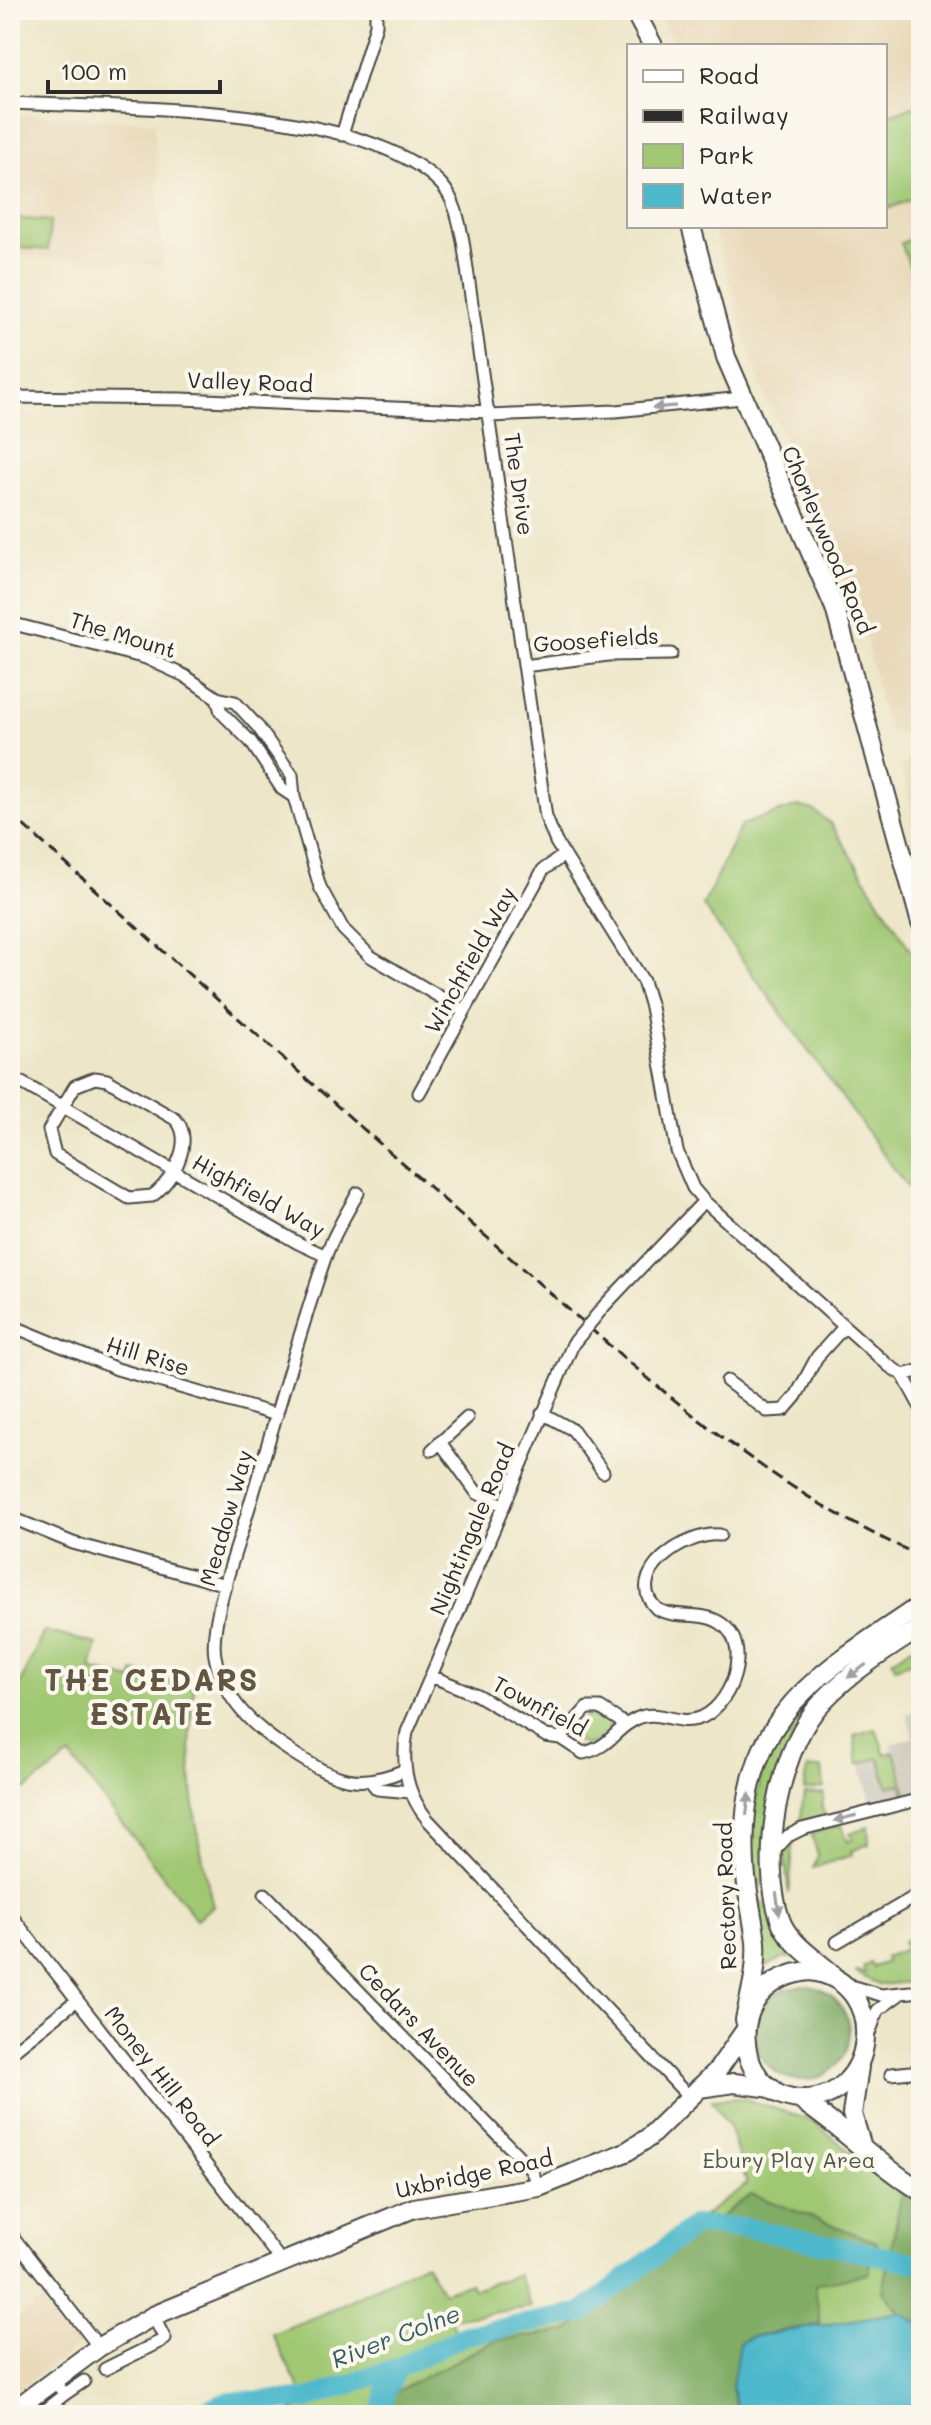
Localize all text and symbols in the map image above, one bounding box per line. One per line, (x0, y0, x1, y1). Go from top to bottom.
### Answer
scale bar (48, 44, 220, 94)
legend (627, 44, 887, 228)
text: 100 m (60, 55, 127, 86)
text: Road (699, 59, 759, 90)
text: Railway (699, 99, 789, 130)
text: Park (699, 139, 753, 170)
text: Water (699, 179, 773, 210)
street label: Valley Road (187, 365, 313, 398)
one-way arrow (651, 401, 676, 414)
street label: The Drive (498, 431, 541, 537)
street label: Chorleywood Road (776, 441, 881, 638)
street label: The Mount (66, 605, 180, 664)
street label: Goosefields (532, 621, 660, 658)
street label: Winchfield Way (417, 881, 522, 1038)
street label: Highfield Way (188, 1147, 331, 1244)
street label: Hill Rise (103, 1329, 193, 1382)
street label: Nightingale Road (422, 1438, 521, 1619)
street label: Meadow Way (192, 1446, 259, 1589)
district label: THE CEDARS ESTATE (44, 1659, 260, 1733)
one-way arrow (847, 1663, 867, 1679)
street label: Townfield (488, 1669, 593, 1743)
one-way arrow (742, 1791, 755, 1816)
one-way arrow (833, 1812, 858, 1824)
street label: Rectory Road (708, 1822, 743, 1970)
one-way arrow (772, 1892, 785, 1917)
street label: Cedars Avenue (353, 1956, 486, 2093)
street label: Money Hill Road (99, 2000, 226, 2152)
street label: Uxbridge Road (393, 2143, 555, 2204)
park label: Ebury Play Area (702, 2145, 876, 2174)
water label: River Colne (327, 2297, 464, 2374)

